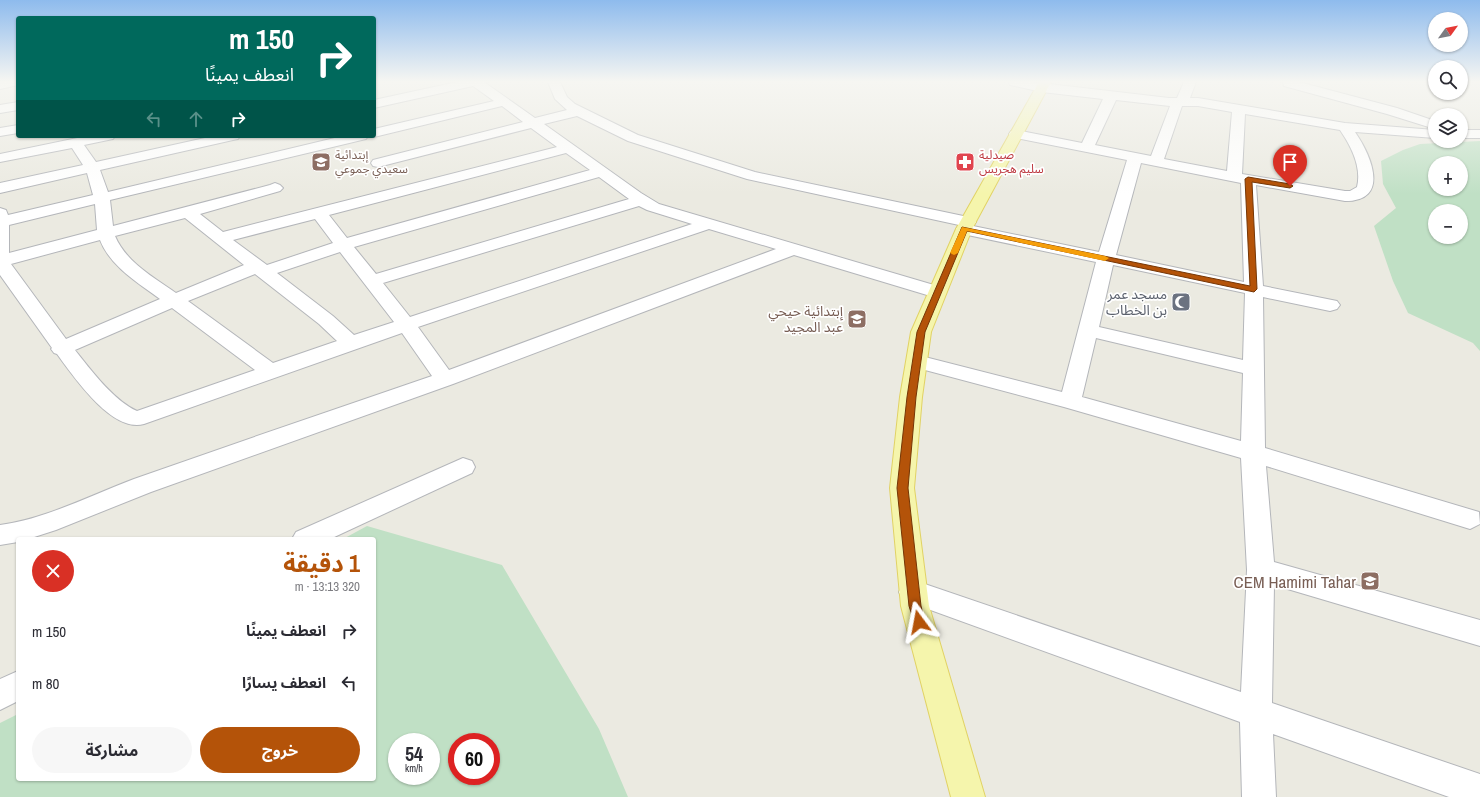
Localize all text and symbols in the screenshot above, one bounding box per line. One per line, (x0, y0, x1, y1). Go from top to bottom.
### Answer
north arrow (1428, 12, 1468, 52)
map controls (1428, 12, 1468, 244)
text: 150 m (229, 20, 294, 58)
icon: right (308, 32, 360, 84)
button: search (1428, 60, 1468, 100)
text: انعطف يمينًا (205, 62, 294, 87)
icon: left (143, 108, 165, 130)
icon: ahead (185, 108, 207, 130)
icon: right (227, 108, 249, 130)
button: layers (1428, 108, 1468, 148)
pin (1273, 145, 1307, 186)
place label: إبتدائية سعيدي جموعي (335, 147, 408, 179)
place label: صيدلية سليم هجريس (979, 147, 1044, 178)
school or university icon: إبتدائية سعيدي جموعي (310, 151, 332, 173)
pharmacy icon: صيدلية سليم هجريس (954, 151, 976, 173)
icon: arrive (1279, 151, 1301, 173)
button: + (1428, 156, 1468, 196)
button: − (1428, 204, 1468, 244)
place label: مسجد عمر بن الخطاب (1106, 285, 1167, 319)
mosque icon: مسجد عمر بن الخطاب (1170, 291, 1192, 313)
place label: إبتدائية حيحي عبد المجيد (768, 302, 844, 336)
school or university icon: إبتدائية حيحي عبد المجيد (846, 308, 868, 330)
text: 1 دقيقة (283, 547, 360, 579)
button: close (32, 550, 74, 592)
place label: CEM Hamimi Tahar (1234, 570, 1356, 593)
school or university icon: CEM Hamimi Tahar (1359, 570, 1381, 592)
text: 320 m · 13:13 (295, 578, 360, 595)
position arrow (898, 601, 940, 643)
text: انعطف يمينًا (246, 620, 326, 641)
icon: right (338, 620, 360, 642)
text: 150 m (32, 621, 66, 642)
text: انعطف يسارًا (242, 672, 326, 693)
icon: left (338, 672, 360, 694)
text: 80 m (32, 673, 59, 694)
button: مشاركة (32, 727, 192, 773)
button: خروج (200, 727, 360, 773)
speed limit sign: 60 (448, 733, 500, 785)
text: 54 (405, 740, 423, 767)
text: km/h (405, 762, 423, 775)

